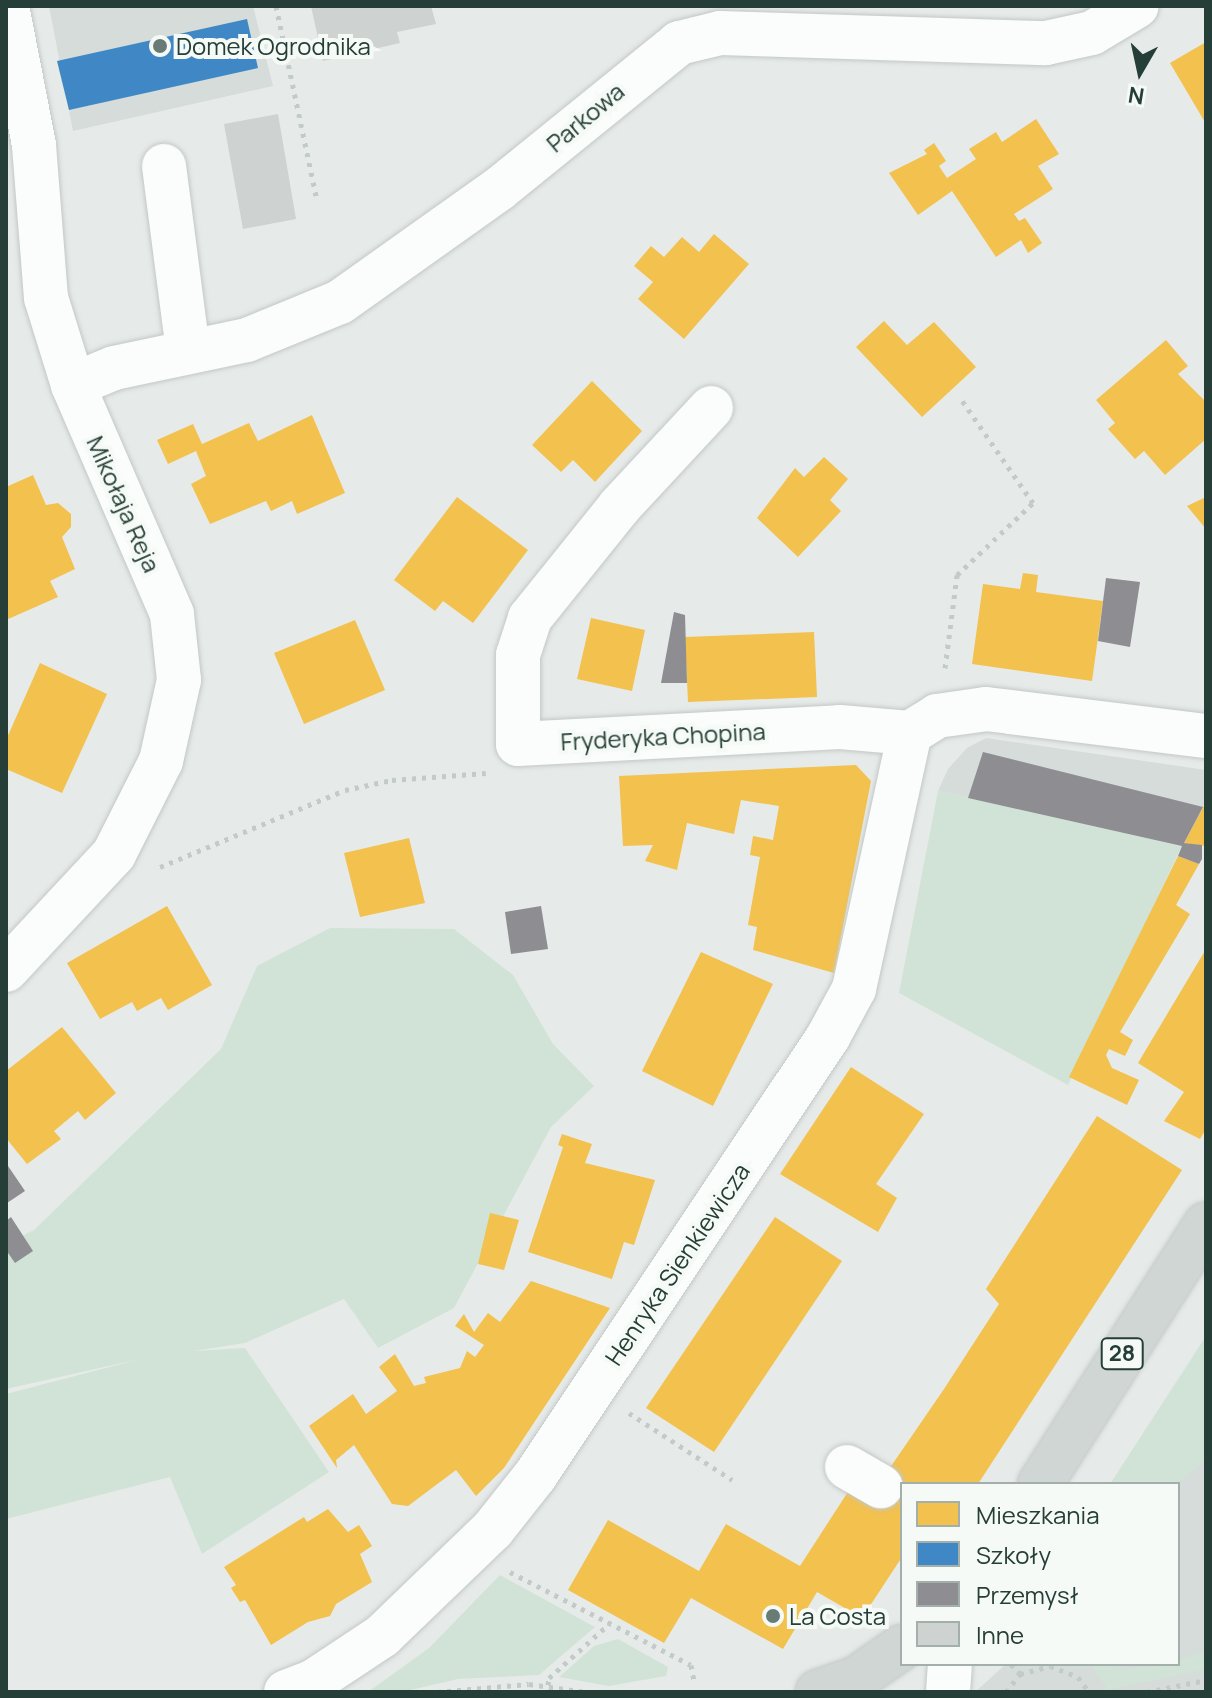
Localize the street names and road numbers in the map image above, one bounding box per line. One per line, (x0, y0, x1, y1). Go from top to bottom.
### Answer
street label: Parkowa (540, 76, 630, 158)
street label: Mikołaja Reja (81, 431, 167, 577)
street label: Fryderyka Chopina (560, 716, 766, 756)
street label: Henryka Sienkiewicza (599, 1157, 755, 1371)
road number: 28 (1100, 1336, 1144, 1372)

